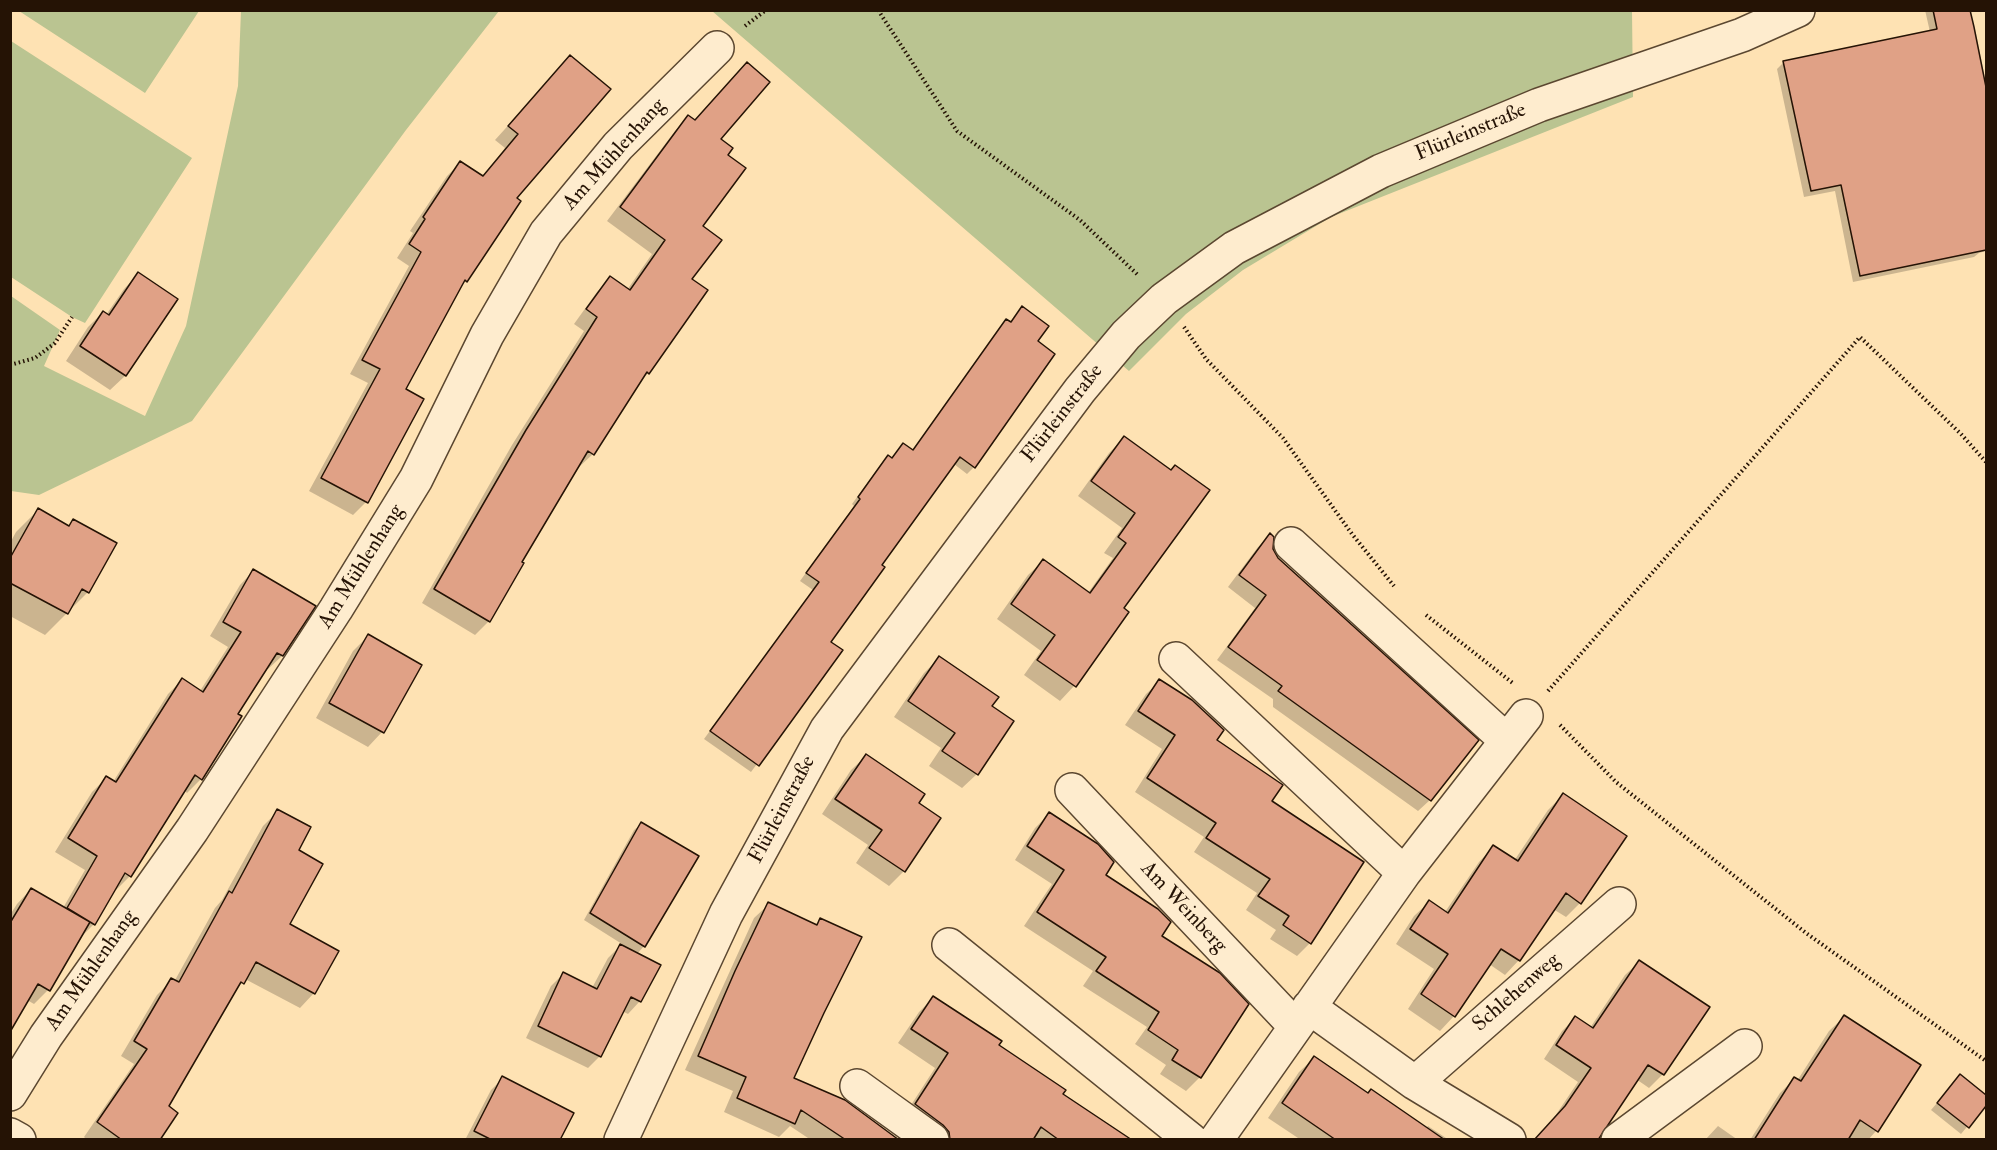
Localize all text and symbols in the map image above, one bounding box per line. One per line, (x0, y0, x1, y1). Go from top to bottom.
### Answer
street label: Am Mühlenhang (558, 94, 672, 216)
street label: Flürleinstraße (1412, 98, 1530, 168)
street label: Flürleinstraße (1017, 360, 1109, 468)
street label: Am Mühlenhang (314, 500, 410, 634)
street label: Flürleinstraße (744, 752, 822, 868)
street label: Am Weinberg (1134, 857, 1232, 959)
street label: Am Mühlenhang (41, 906, 143, 1036)
street label: Schlehenweg (1468, 948, 1566, 1038)

